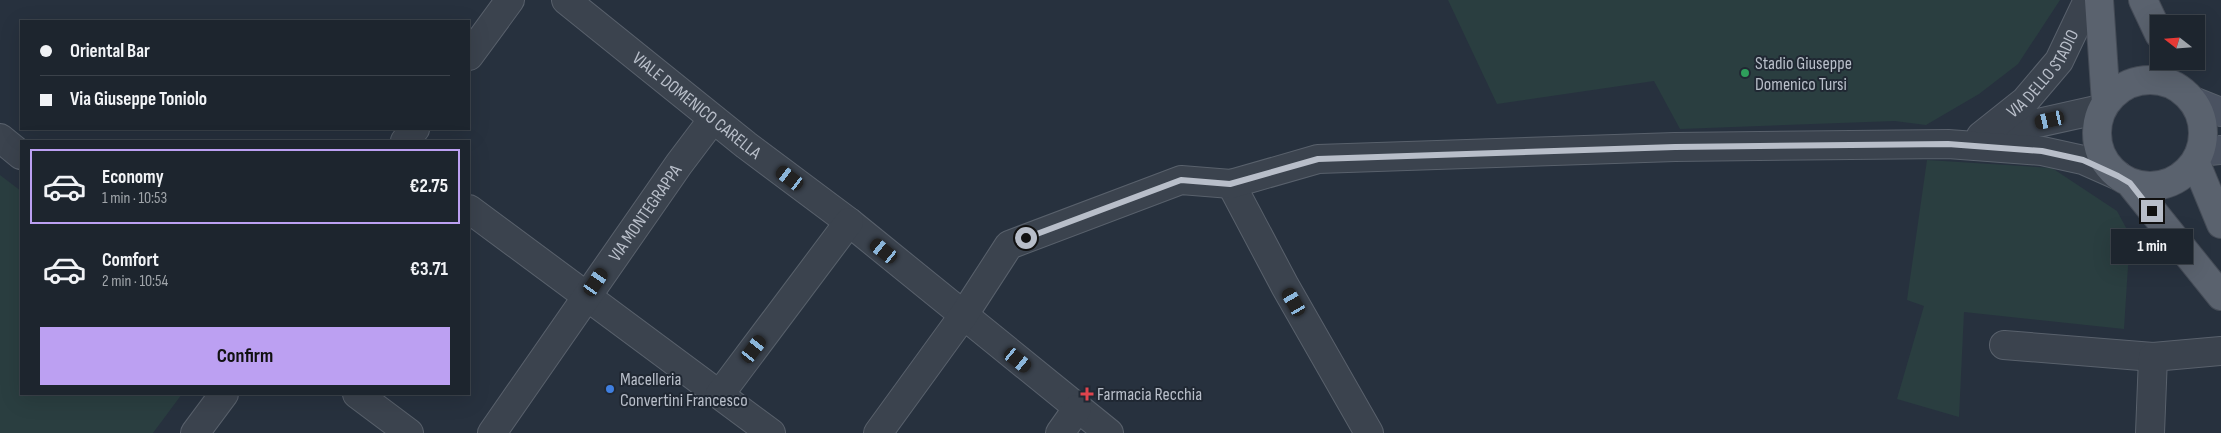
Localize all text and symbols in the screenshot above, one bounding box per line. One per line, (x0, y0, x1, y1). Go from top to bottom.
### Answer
north arrow (2150, 15, 2205, 70)
map controls (2150, 15, 2205, 70)
street label: VIA DELLO STADIO (2002, 26, 2083, 122)
text: Oriental Bar (70, 40, 150, 63)
street label: VIALE DOMENICO CARELLA (628, 47, 766, 163)
place label: Stadio Giuseppe Domenico Tursi (1755, 53, 1852, 95)
marker: Stadio Giuseppe Domenico Tursi (1739, 67, 1751, 79)
text: Via Giuseppe Toniolo (70, 88, 207, 111)
car (2033, 109, 2066, 131)
street label: VIA MONTEGRAPPA (604, 160, 686, 265)
car (773, 163, 806, 193)
icon: car (42, 164, 87, 209)
text: Economy (102, 166, 164, 189)
text: €2.75 (409, 175, 448, 198)
text: 1 min · 10:53 (102, 189, 167, 208)
route end (2141, 200, 2163, 222)
route start (1015, 227, 1037, 249)
callout: 1 min (2111, 228, 2193, 264)
car (867, 236, 900, 266)
text: 1 min (2137, 237, 2167, 256)
icon: car (42, 247, 87, 292)
text: Comfort (102, 249, 159, 272)
text: €3.71 (410, 258, 448, 281)
car (581, 265, 610, 299)
text: 2 min · 10:54 (102, 272, 168, 291)
car (1280, 285, 1307, 319)
button: Confirm (40, 327, 450, 385)
car (738, 333, 769, 365)
car (1001, 345, 1034, 375)
place label: Macelleria Convertini Francesco (620, 369, 748, 411)
marker: Macelleria Convertini Francesco (604, 383, 616, 395)
place label: Farmacia Recchia (1097, 384, 1202, 405)
marker: Farmacia Recchia (1081, 388, 1093, 400)

